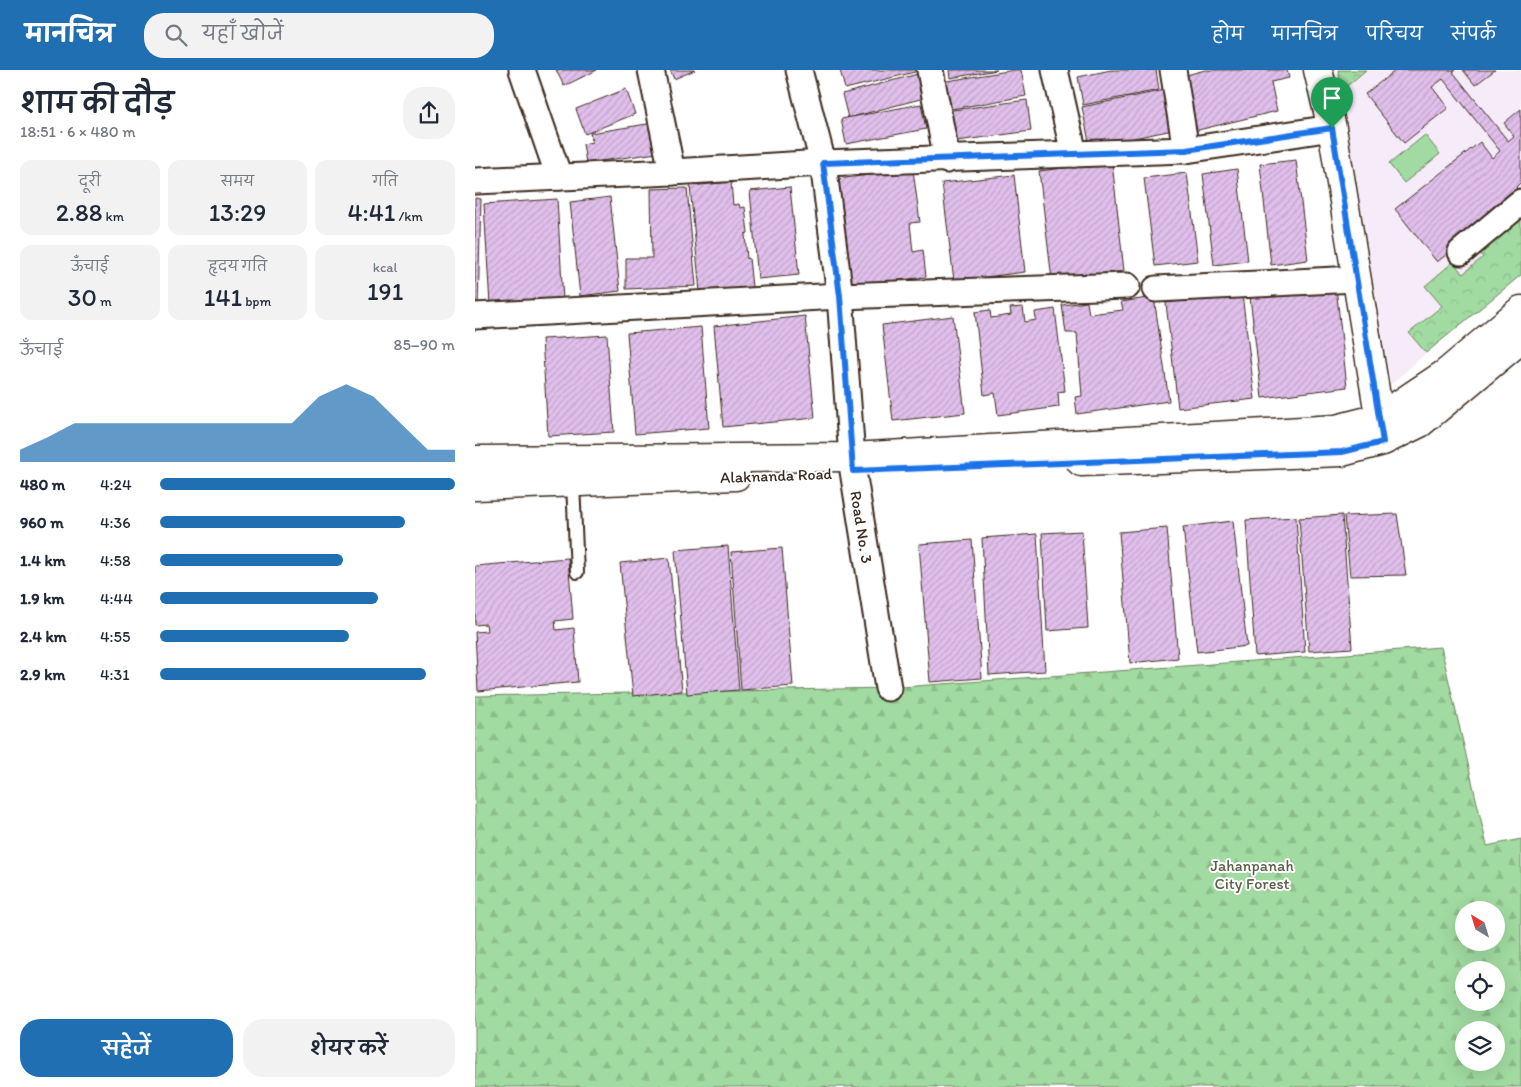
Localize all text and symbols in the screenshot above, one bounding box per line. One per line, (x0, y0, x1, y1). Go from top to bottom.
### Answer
search box (144, 13, 494, 58)
text: मानचित्र (25, 19, 114, 48)
icon: search (162, 21, 190, 49)
text: यहाँ खोजें (202, 22, 283, 45)
text: होम (1212, 23, 1244, 45)
text: मानचित्र (1272, 23, 1338, 45)
text: परिचय (1366, 23, 1423, 45)
text: संपर्क (1451, 23, 1496, 45)
pin (1311, 77, 1353, 128)
icon: arrive (1318, 84, 1346, 112)
text: शाम की दौड़ (20, 86, 174, 120)
button: share (403, 87, 455, 139)
text: 18:51 · 6 × 480 m (20, 122, 136, 141)
text: दूरी (79, 173, 101, 190)
text: समय (221, 173, 254, 190)
text: गति (372, 173, 398, 190)
text: 2.88 (56, 197, 102, 227)
text: 13:29 (209, 197, 266, 227)
text: 4:41 (347, 197, 395, 227)
text: km (102, 208, 124, 225)
text: /km (395, 208, 423, 225)
text: ऊँचाई (71, 258, 109, 275)
text: हृदय गति (208, 258, 267, 275)
text: kcal (373, 259, 398, 276)
text: 191 (367, 276, 403, 306)
text: 30 (68, 282, 97, 312)
text: 141 (204, 282, 242, 312)
text: m (97, 293, 112, 310)
text: bpm (242, 293, 271, 310)
text: 85–90 m (394, 335, 455, 354)
text: ऊँचाई (20, 340, 63, 359)
street label: Alaknanda Road (720, 464, 833, 487)
text: 480 m (20, 475, 65, 494)
text: 4:24 (100, 475, 132, 494)
street label: Road No. 3 (846, 489, 877, 565)
text: 960 m (20, 513, 64, 532)
text: 4:36 (100, 513, 131, 532)
text: 1.4 km (20, 551, 66, 570)
text: 4:58 (100, 551, 131, 570)
text: 1.9 km (20, 589, 64, 608)
text: 4:44 (100, 589, 133, 608)
text: 2.4 km (20, 627, 67, 646)
text: 4:55 (100, 627, 130, 646)
text: 2.9 km (20, 665, 65, 684)
text: 4:31 (100, 665, 130, 684)
park label: Jahanpanah City Forest (1210, 856, 1294, 893)
north arrow (1455, 901, 1505, 951)
map controls (1455, 901, 1505, 1071)
button: locate (1455, 961, 1505, 1011)
button: सहेजें (20, 1019, 233, 1077)
button: शेयर करें (243, 1019, 455, 1077)
button: layers (1455, 1021, 1505, 1071)

